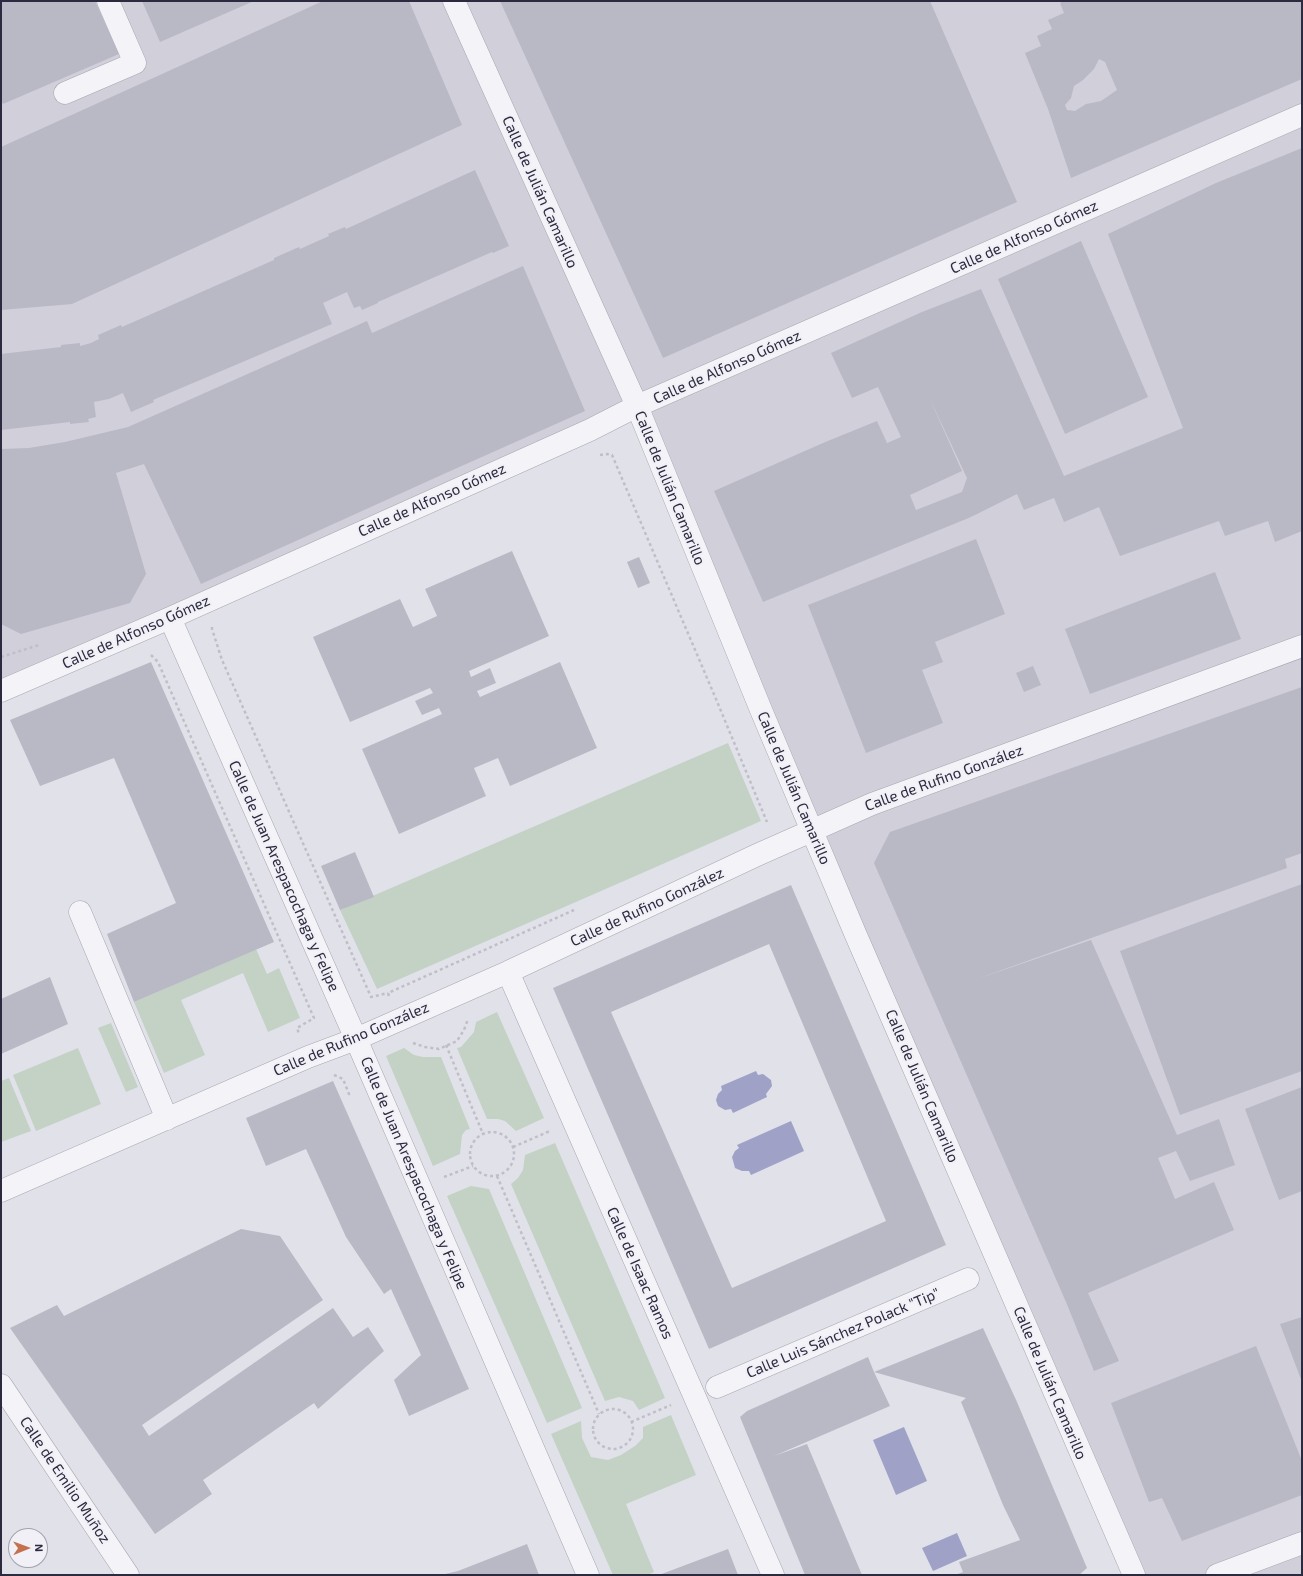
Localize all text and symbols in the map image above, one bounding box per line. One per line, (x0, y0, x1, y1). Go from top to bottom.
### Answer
street label: Calle de Julián Camarillo (498, 113, 582, 271)
street label: Calle de Alfonso Gómez (947, 196, 1101, 278)
street label: Calle de Alfonso Gómez (650, 326, 804, 408)
street label: Calle de Julián Camarillo (631, 408, 709, 568)
street label: Calle de Alfonso Gómez (355, 459, 509, 541)
street label: Calle de Alfonso Gómez (59, 591, 213, 673)
street label: Calle de Julián Camarillo (754, 709, 834, 867)
street label: Calle de Rufino González (862, 741, 1026, 815)
street label: Calle de Juan Arespacochaga y Felipe (225, 758, 343, 994)
street label: Calle de Rufino González (567, 863, 727, 951)
street label: Calle de Rufino González (270, 998, 432, 1080)
street label: Calle de Julián Camarillo (882, 1007, 962, 1165)
street label: Calle de Juan Arespacochaga y Felipe (357, 1054, 471, 1292)
street label: Calle de Isaac Ramos (603, 1204, 677, 1342)
street label: Calle Luis Sánchez Polack "Tip" (744, 1284, 942, 1382)
street label: Calle de Julián Camarillo (1010, 1304, 1090, 1462)
street label: Calle de Emilio Muñoz (16, 1413, 114, 1547)
north arrow (8, 1528, 48, 1568)
text: N (33, 1544, 46, 1552)

